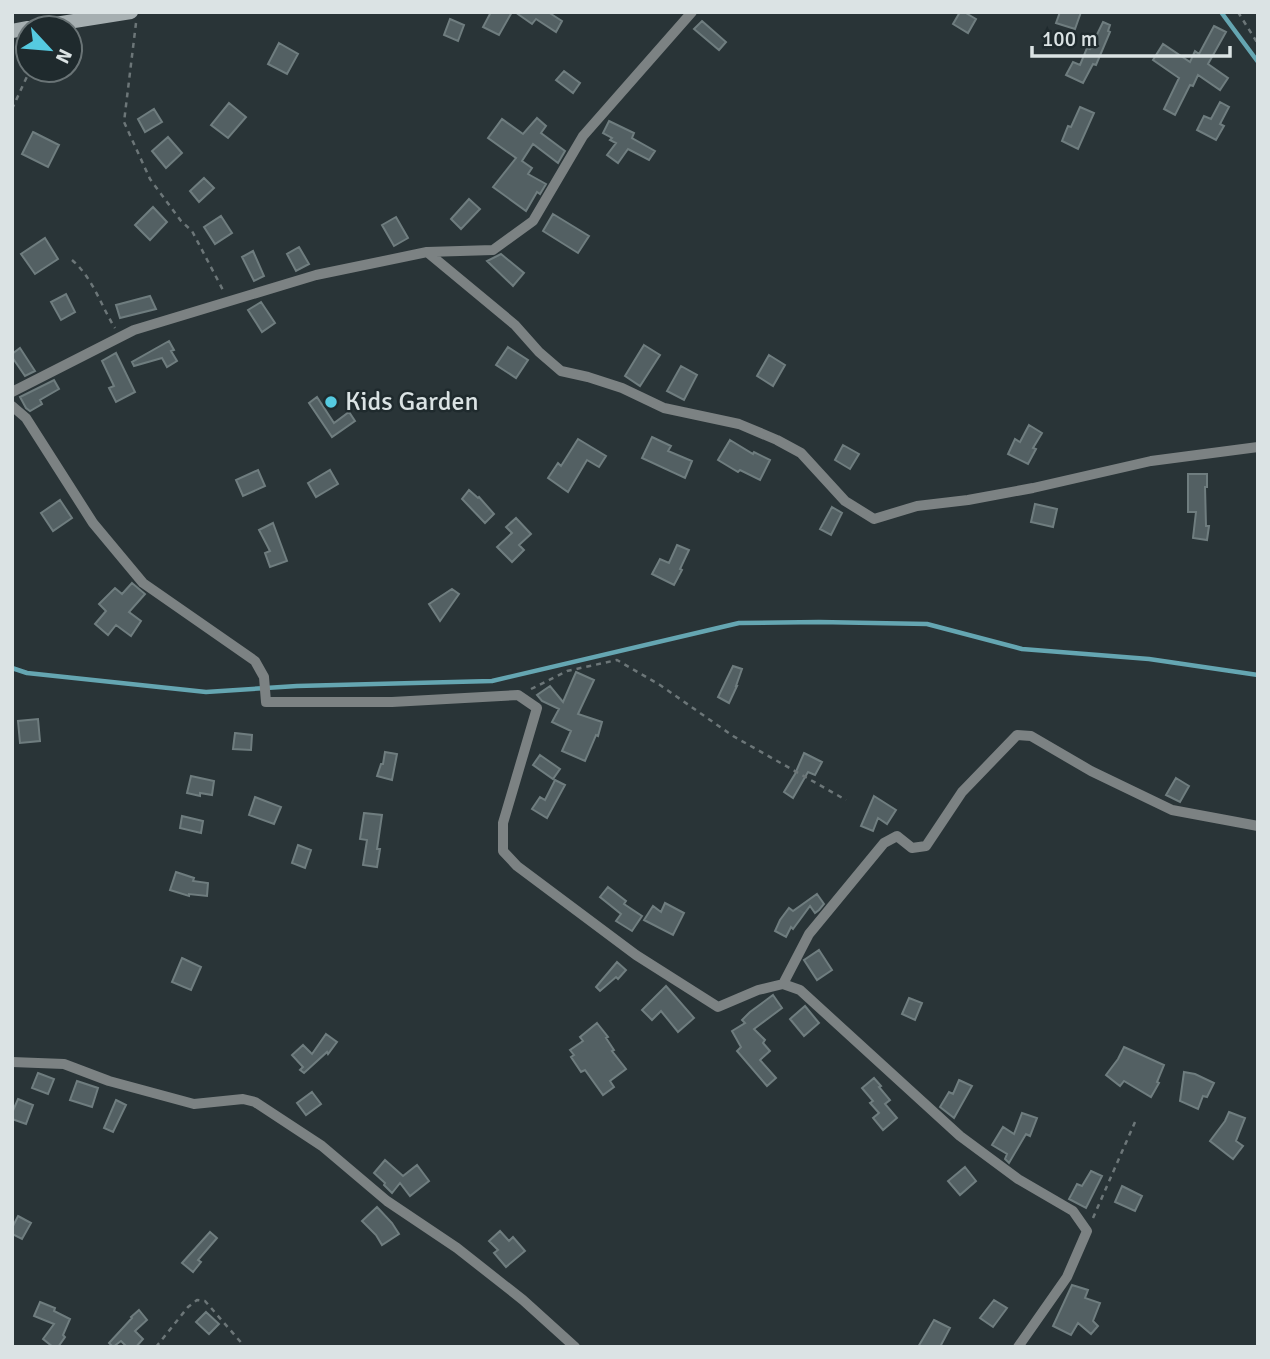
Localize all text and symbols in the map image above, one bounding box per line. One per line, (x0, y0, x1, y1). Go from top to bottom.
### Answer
north arrow (14, 14, 84, 84)
scale bar (1032, 14, 1230, 58)
text: 100 m (1042, 26, 1097, 52)
text: N (50, 45, 77, 67)
place label: Kids Garden (345, 386, 479, 418)
marker: Kids Garden (323, 394, 339, 410)

